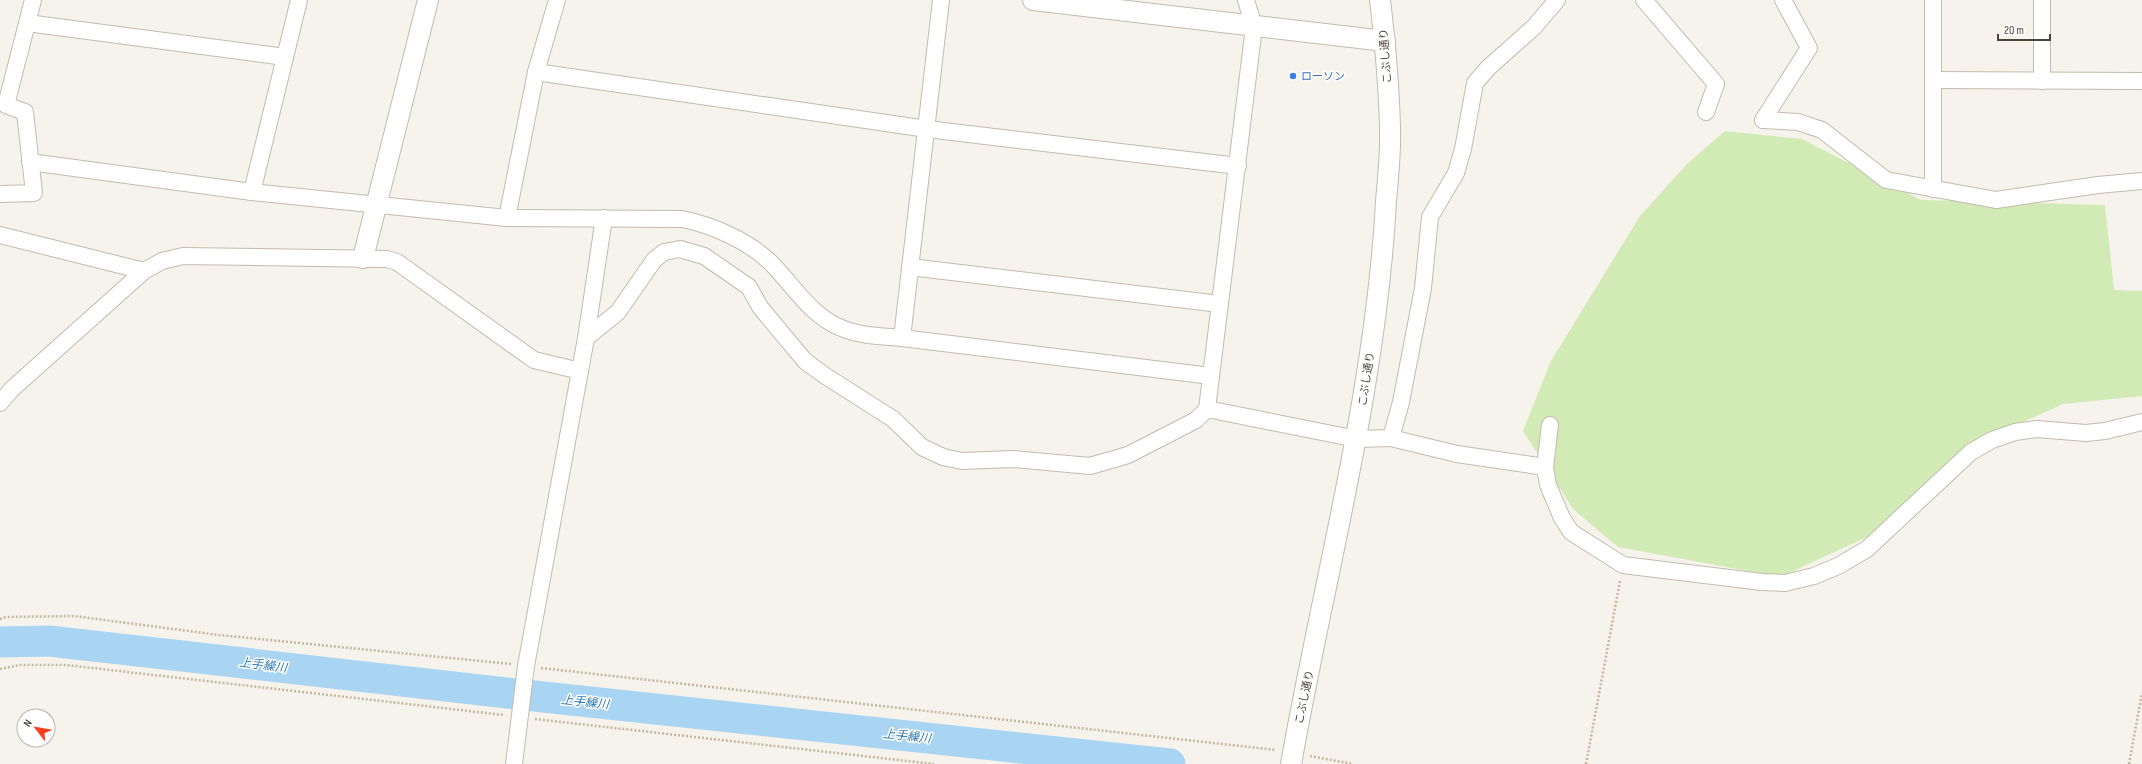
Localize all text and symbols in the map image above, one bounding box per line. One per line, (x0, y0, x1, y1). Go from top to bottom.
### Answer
scale bar (1998, 16, 2050, 42)
text: 20 m (2004, 23, 2024, 38)
street label: こぶし通り (1377, 28, 1394, 84)
place label: ローソン (1301, 70, 1345, 83)
marker: ローソン (1288, 71, 1298, 81)
street label: こぶし通り (1356, 351, 1377, 407)
water label: 上手繰川 (238, 655, 290, 676)
street label: こぶし通り (1292, 669, 1317, 725)
water label: 上手繰川 (560, 693, 612, 713)
north arrow (16, 708, 56, 748)
text: N (21, 717, 35, 729)
water label: 上手繰川 (882, 727, 934, 747)

